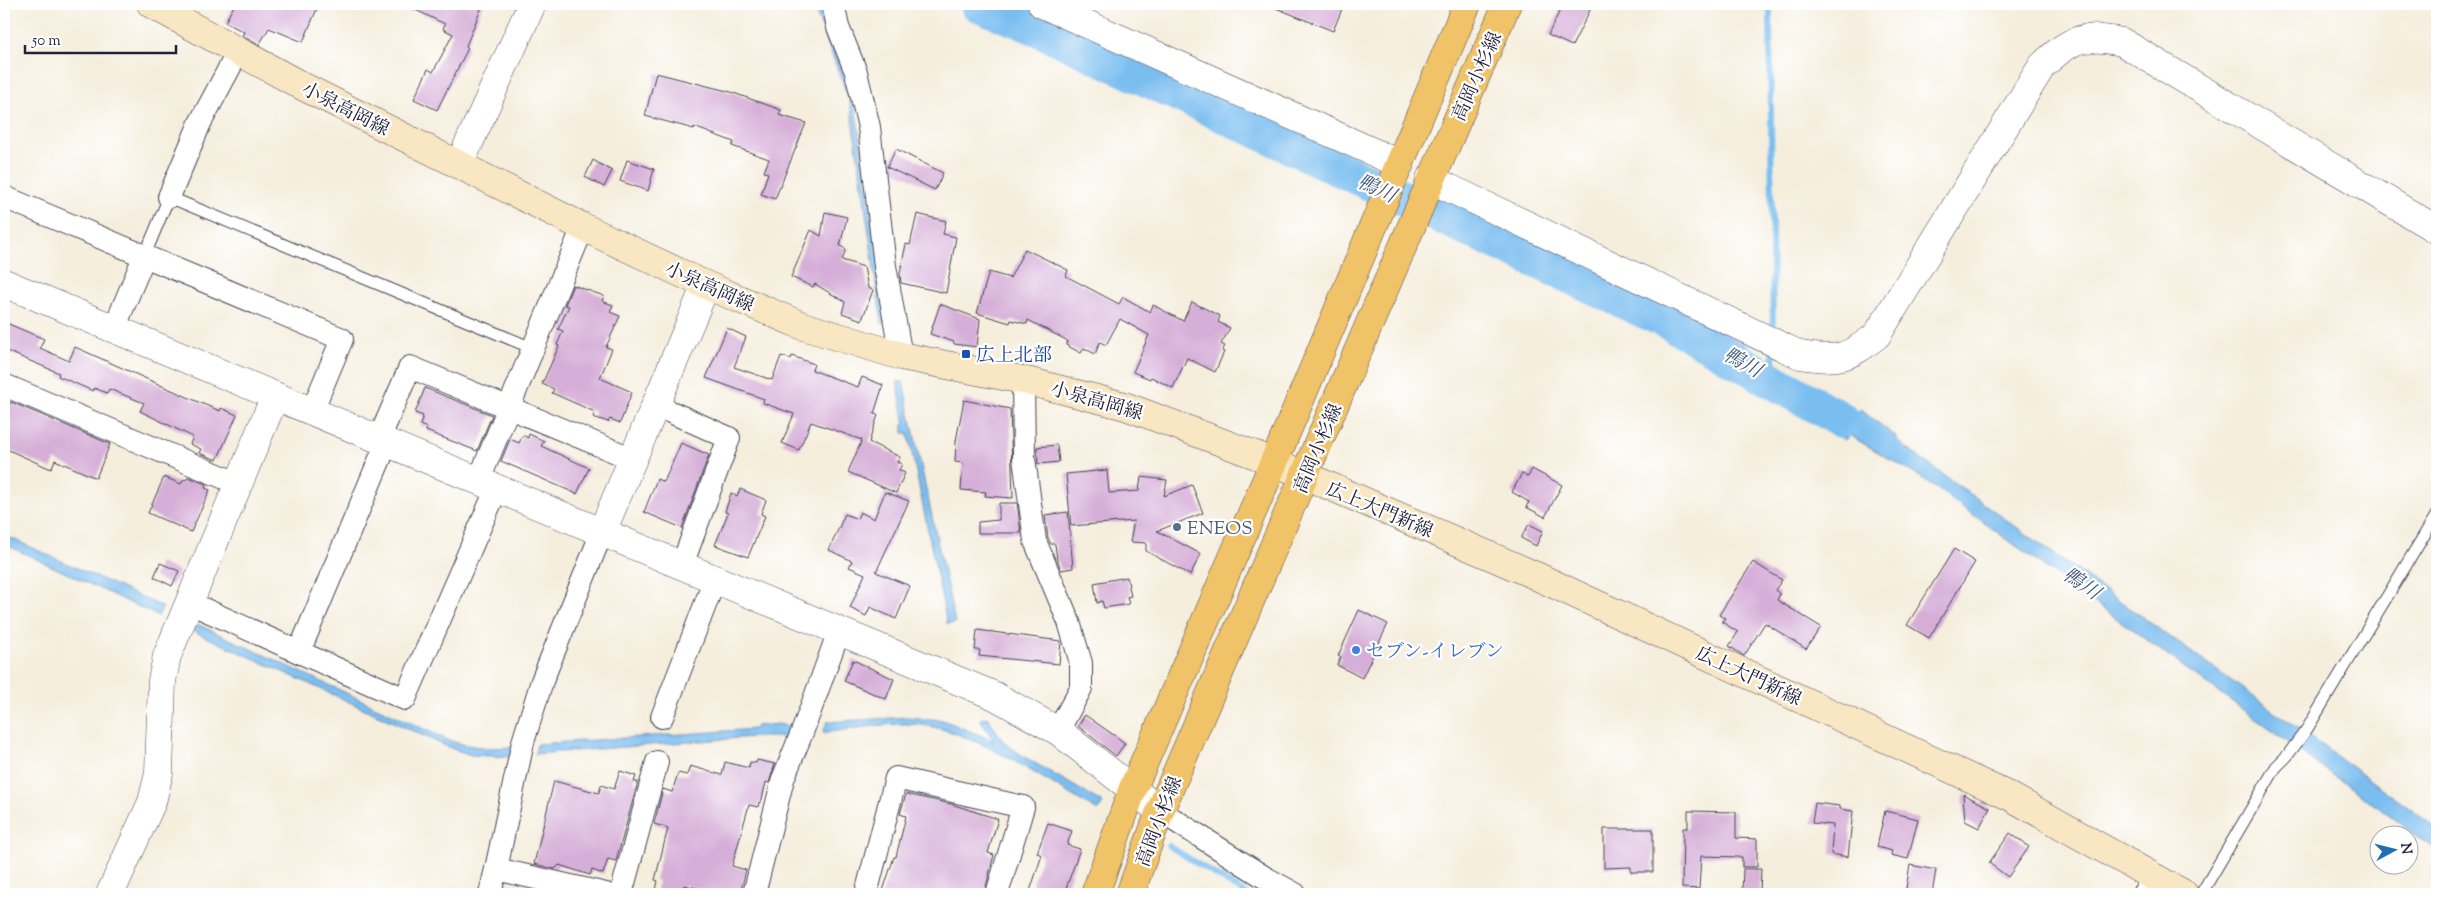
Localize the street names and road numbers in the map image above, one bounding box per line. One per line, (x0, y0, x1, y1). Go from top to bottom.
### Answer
street label: 高岡小杉線 (1447, 28, 1510, 126)
street label: 小泉高岡線 (296, 77, 393, 144)
street label: 小泉高岡線 (660, 257, 758, 320)
street label: 小泉高岡線 (1047, 376, 1146, 428)
street label: 高岡小杉線 (1288, 400, 1350, 498)
street label: 広上大門新線 (1321, 477, 1437, 546)
street label: 広上大門新線 (1691, 641, 1805, 714)
street label: 高岡小杉線 (1131, 773, 1190, 871)

